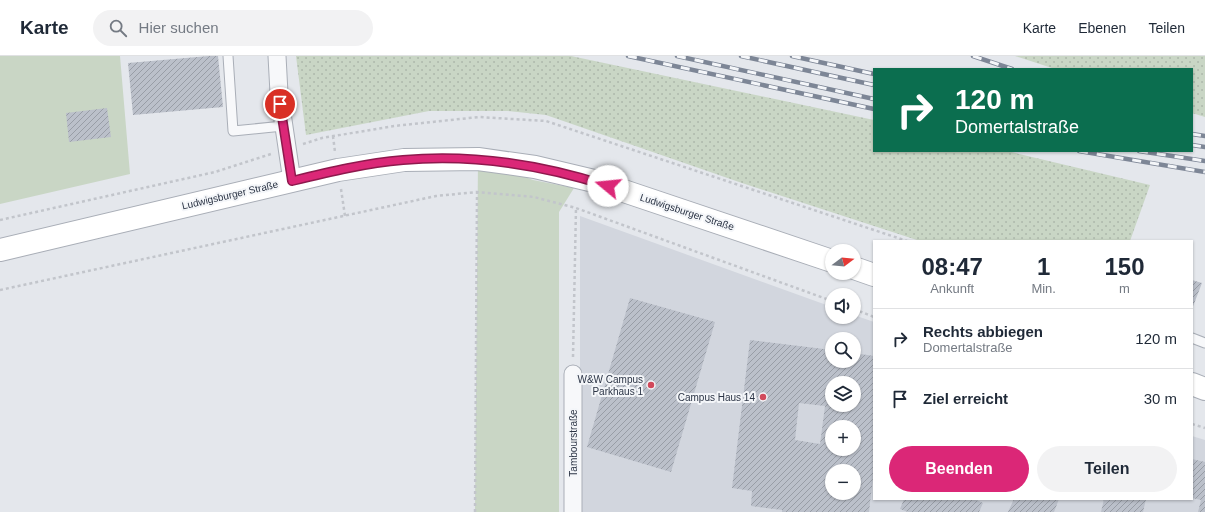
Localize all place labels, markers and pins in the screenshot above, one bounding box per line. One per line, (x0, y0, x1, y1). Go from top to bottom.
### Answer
pin (263, 87, 297, 121)
place label: W&W Campus Parkhaus 1 (577, 374, 643, 397)
marker: W&W Campus Parkhaus 1 (646, 380, 656, 390)
place label: Campus Haus 14 (678, 392, 755, 403)
marker: Campus Haus 14 (758, 392, 768, 402)

